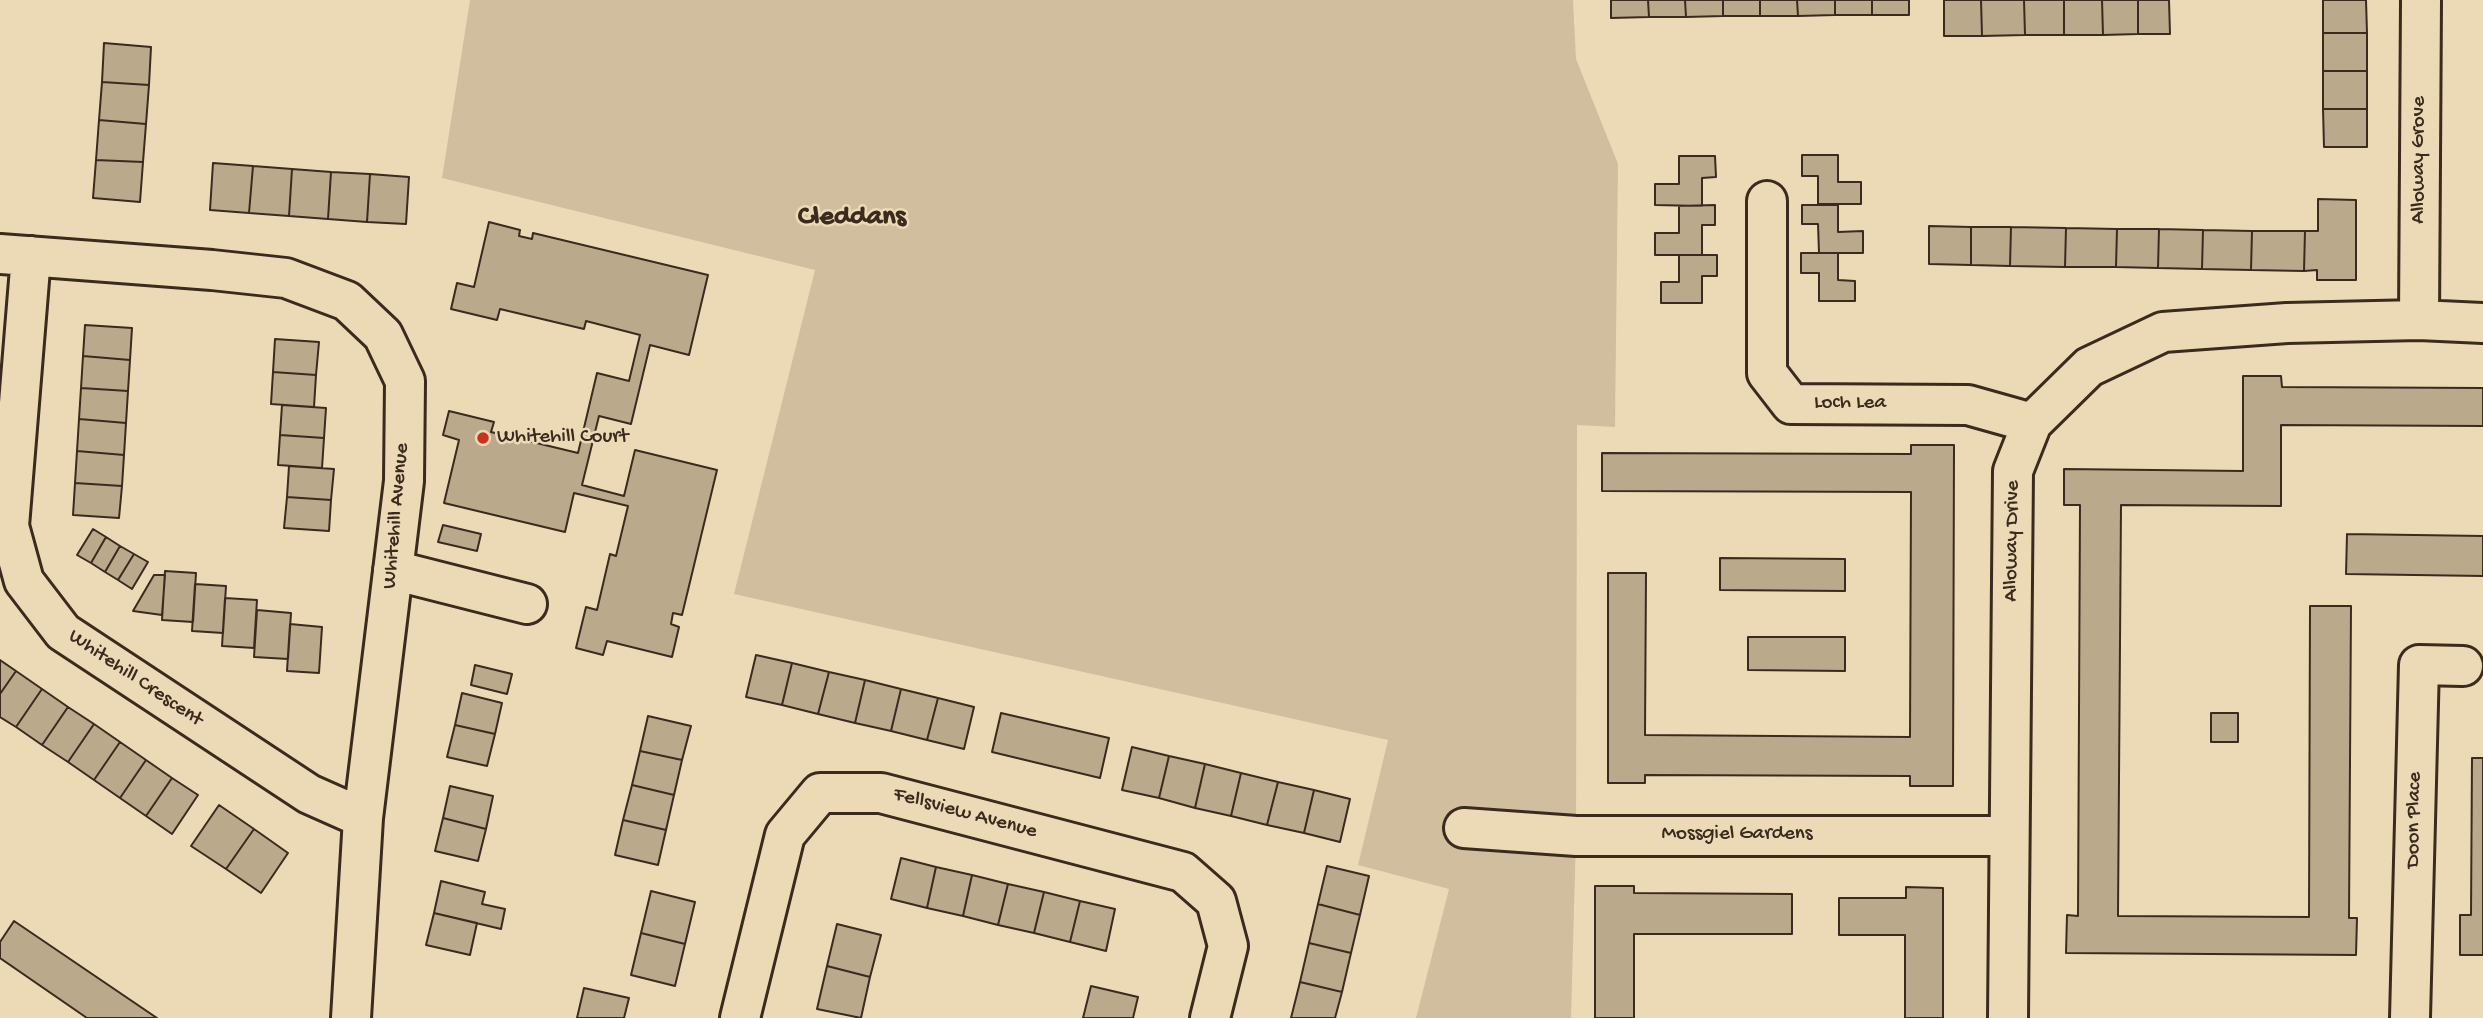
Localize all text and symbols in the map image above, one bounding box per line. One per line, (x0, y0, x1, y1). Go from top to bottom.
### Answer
street label: Alloway Grove (2407, 96, 2433, 224)
district label: Cleddans (798, 202, 906, 236)
street label: Loch Lea (1814, 391, 1886, 417)
place label: Whitehill Court (497, 425, 628, 451)
marker: Whitehill Court (475, 430, 491, 446)
street label: Whitehill Avenue (378, 442, 416, 590)
street label: Alloway Drive (1999, 480, 2027, 602)
street label: Whitehill Crescent (63, 625, 207, 733)
street label: Doon Place (2402, 772, 2428, 868)
street label: Fellsview Avenue (890, 783, 1040, 845)
street label: Mossgiel Gardens (1661, 822, 1813, 848)

